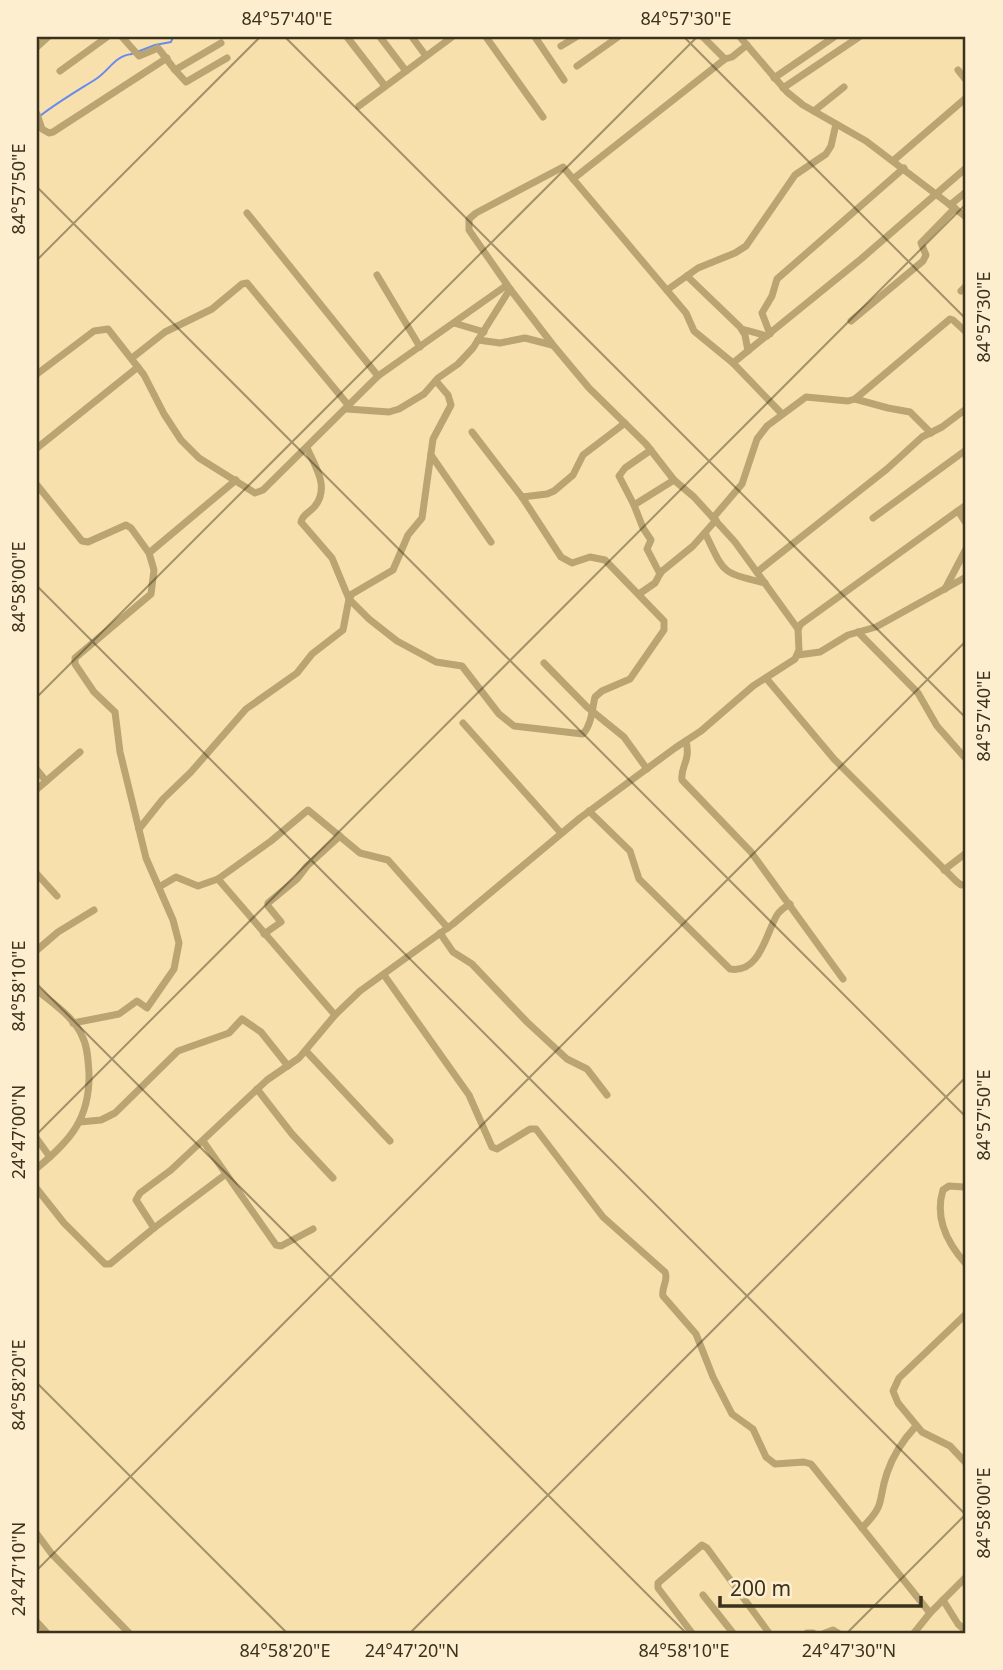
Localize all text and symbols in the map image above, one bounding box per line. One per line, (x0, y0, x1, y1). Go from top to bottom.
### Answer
text: 84°57'40"E (242, 6, 332, 30)
text: 84°57'30"E (641, 6, 731, 30)
text: 84°57'50"E (6, 144, 30, 234)
text: 84°57'30"E (971, 272, 995, 362)
text: 84°58'00"E (6, 542, 30, 632)
text: 84°57'40"E (971, 671, 995, 761)
text: 84°58'10"E (6, 941, 30, 1031)
text: 84°57'50"E (971, 1070, 995, 1160)
text: 24°47'00"N (6, 1085, 30, 1179)
text: 84°58'20"E (6, 1340, 30, 1430)
text: 84°58'00"E (971, 1468, 995, 1558)
text: 24°47'10"N (6, 1522, 30, 1616)
scale bar (720, 1565, 921, 1609)
text: 200 m (730, 1574, 791, 1602)
text: 84°58'20"E (240, 1638, 330, 1662)
text: 24°47'20"N (365, 1638, 459, 1662)
text: 84°58'10"E (639, 1638, 729, 1662)
text: 24°47'30"N (802, 1638, 896, 1662)

